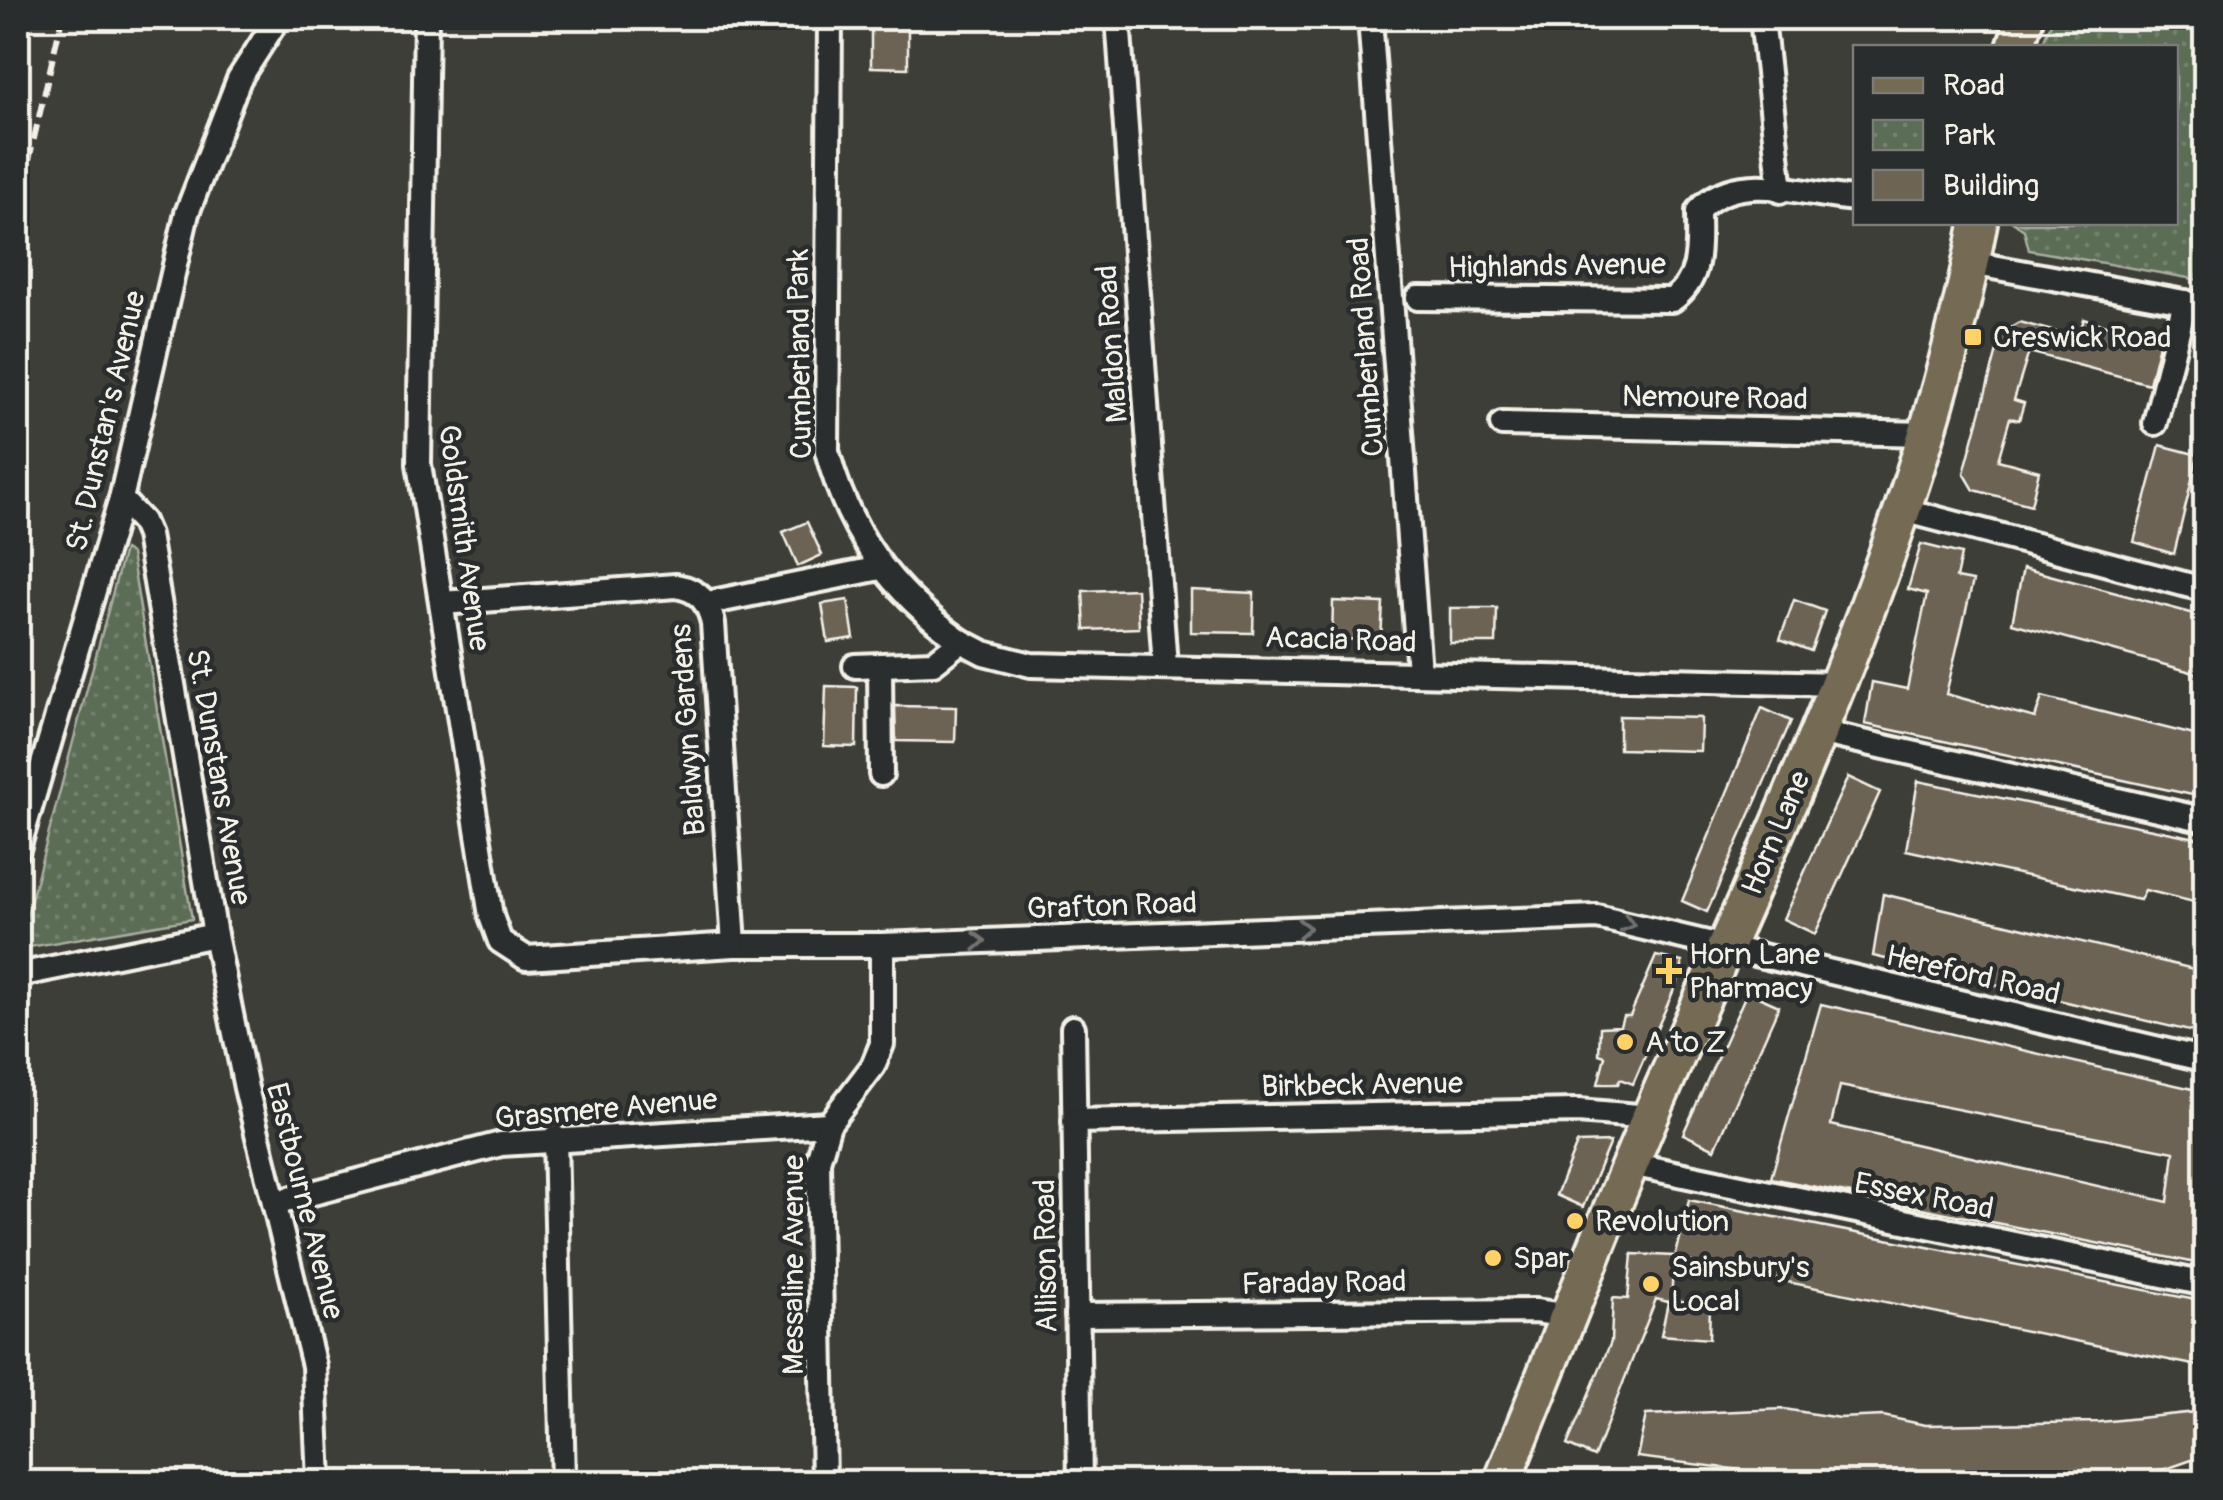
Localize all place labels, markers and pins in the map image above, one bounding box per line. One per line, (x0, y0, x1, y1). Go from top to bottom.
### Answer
place label: Creswick Road (1993, 319, 2172, 356)
marker: Creswick Road (1962, 326, 1984, 348)
place label: Horn Lane Pharmacy (1689, 936, 1820, 1007)
marker: Horn Lane Pharmacy (1658, 960, 1680, 982)
place label: A to Z (1645, 1024, 1726, 1061)
marker: A to Z (1614, 1031, 1636, 1053)
place label: Revolution (1595, 1203, 1729, 1240)
marker: Revolution (1564, 1210, 1586, 1232)
place label: Spar (1513, 1240, 1570, 1277)
marker: Spar (1482, 1247, 1504, 1269)
place label: Sainsbury's Local (1671, 1249, 1809, 1320)
marker: Sainsbury's Local (1640, 1273, 1662, 1295)

